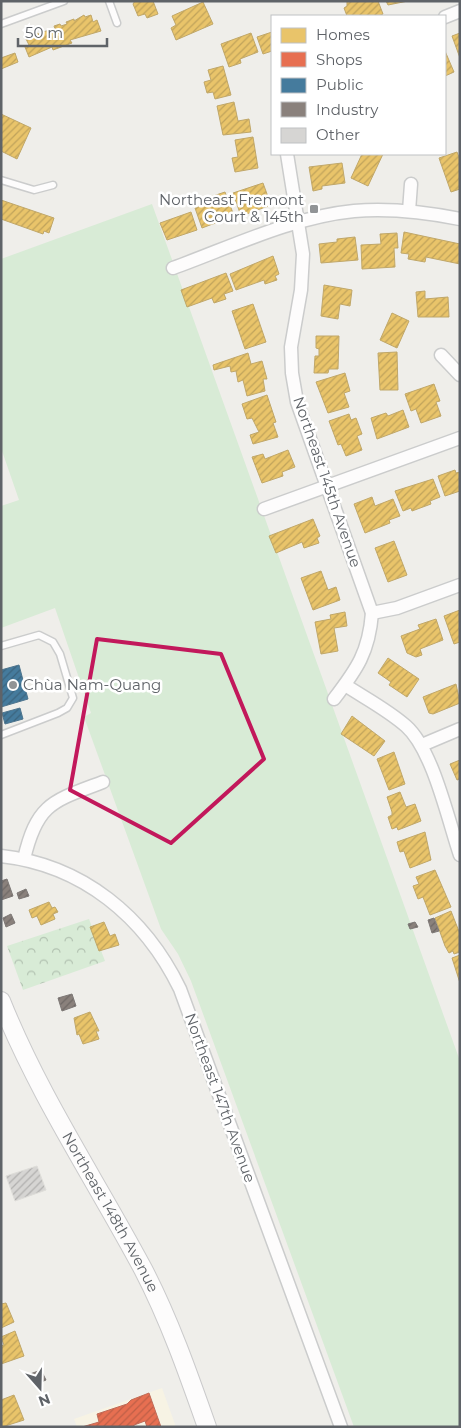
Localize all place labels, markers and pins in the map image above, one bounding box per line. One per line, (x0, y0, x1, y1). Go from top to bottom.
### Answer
place label: Northeast Fremont Court & 145th (159, 190, 304, 226)
marker: Northeast Fremont Court & 145th (308, 203, 320, 215)
place label: Chùa Nam-Quang (23, 675, 161, 694)
marker: Chùa Nam-Quang (7, 679, 19, 691)

